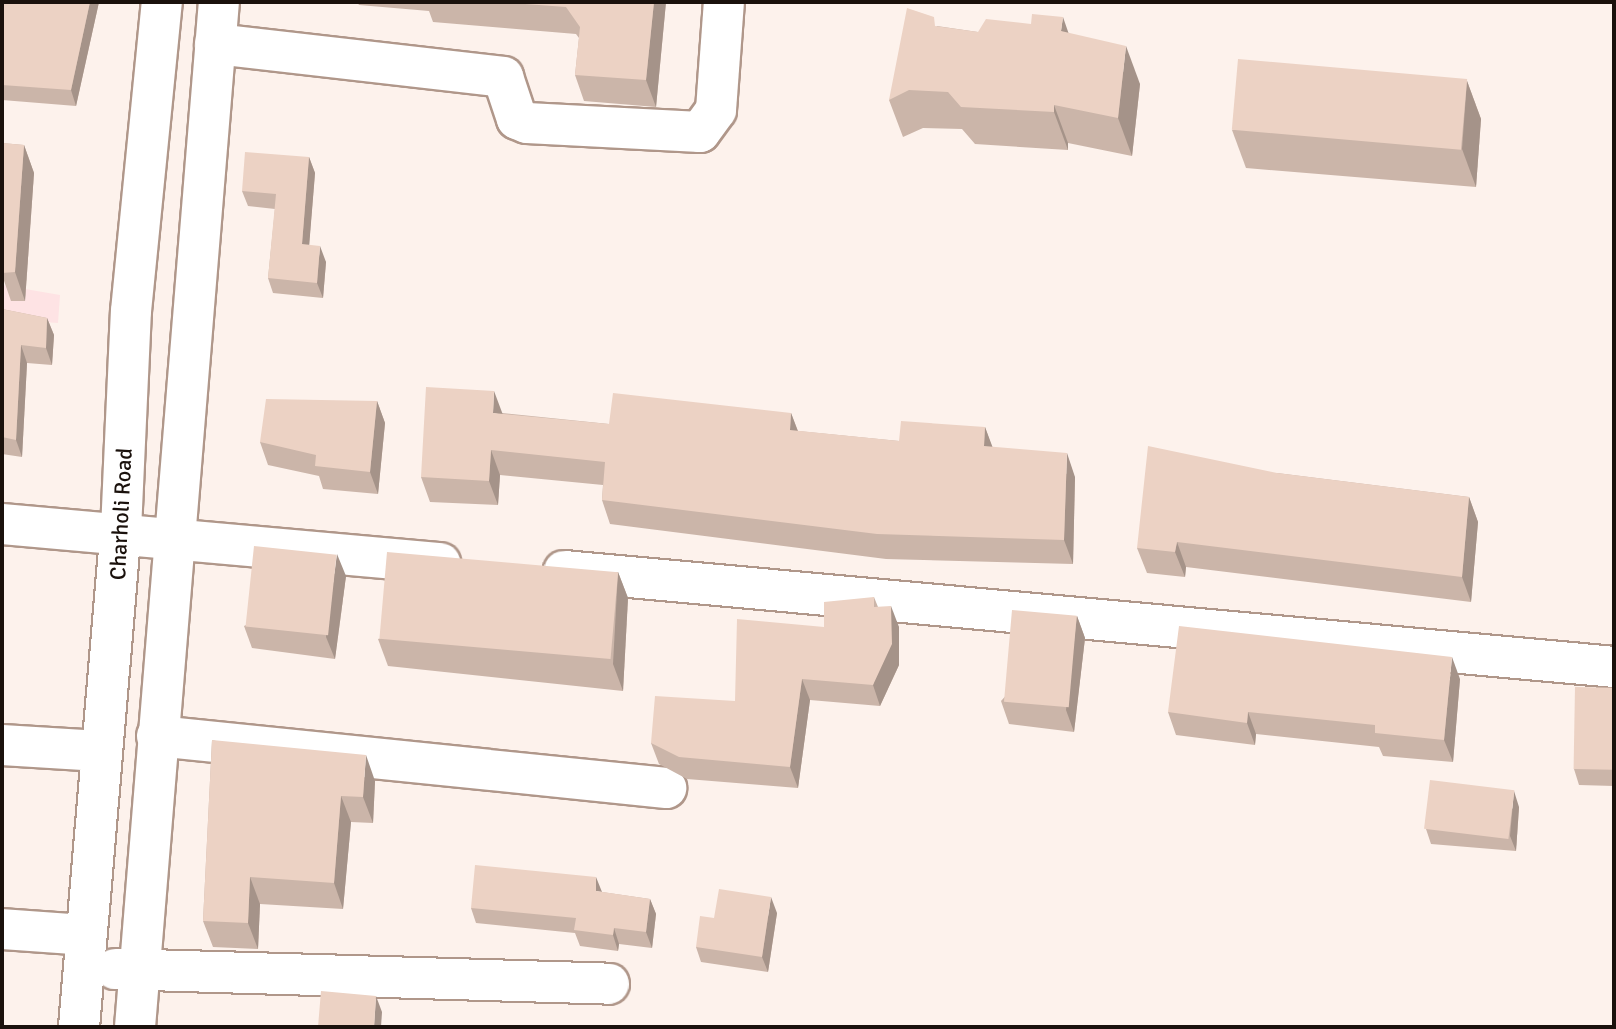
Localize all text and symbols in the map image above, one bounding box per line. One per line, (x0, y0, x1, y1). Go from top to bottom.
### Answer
street label: Charholi Road (104, 447, 138, 581)

